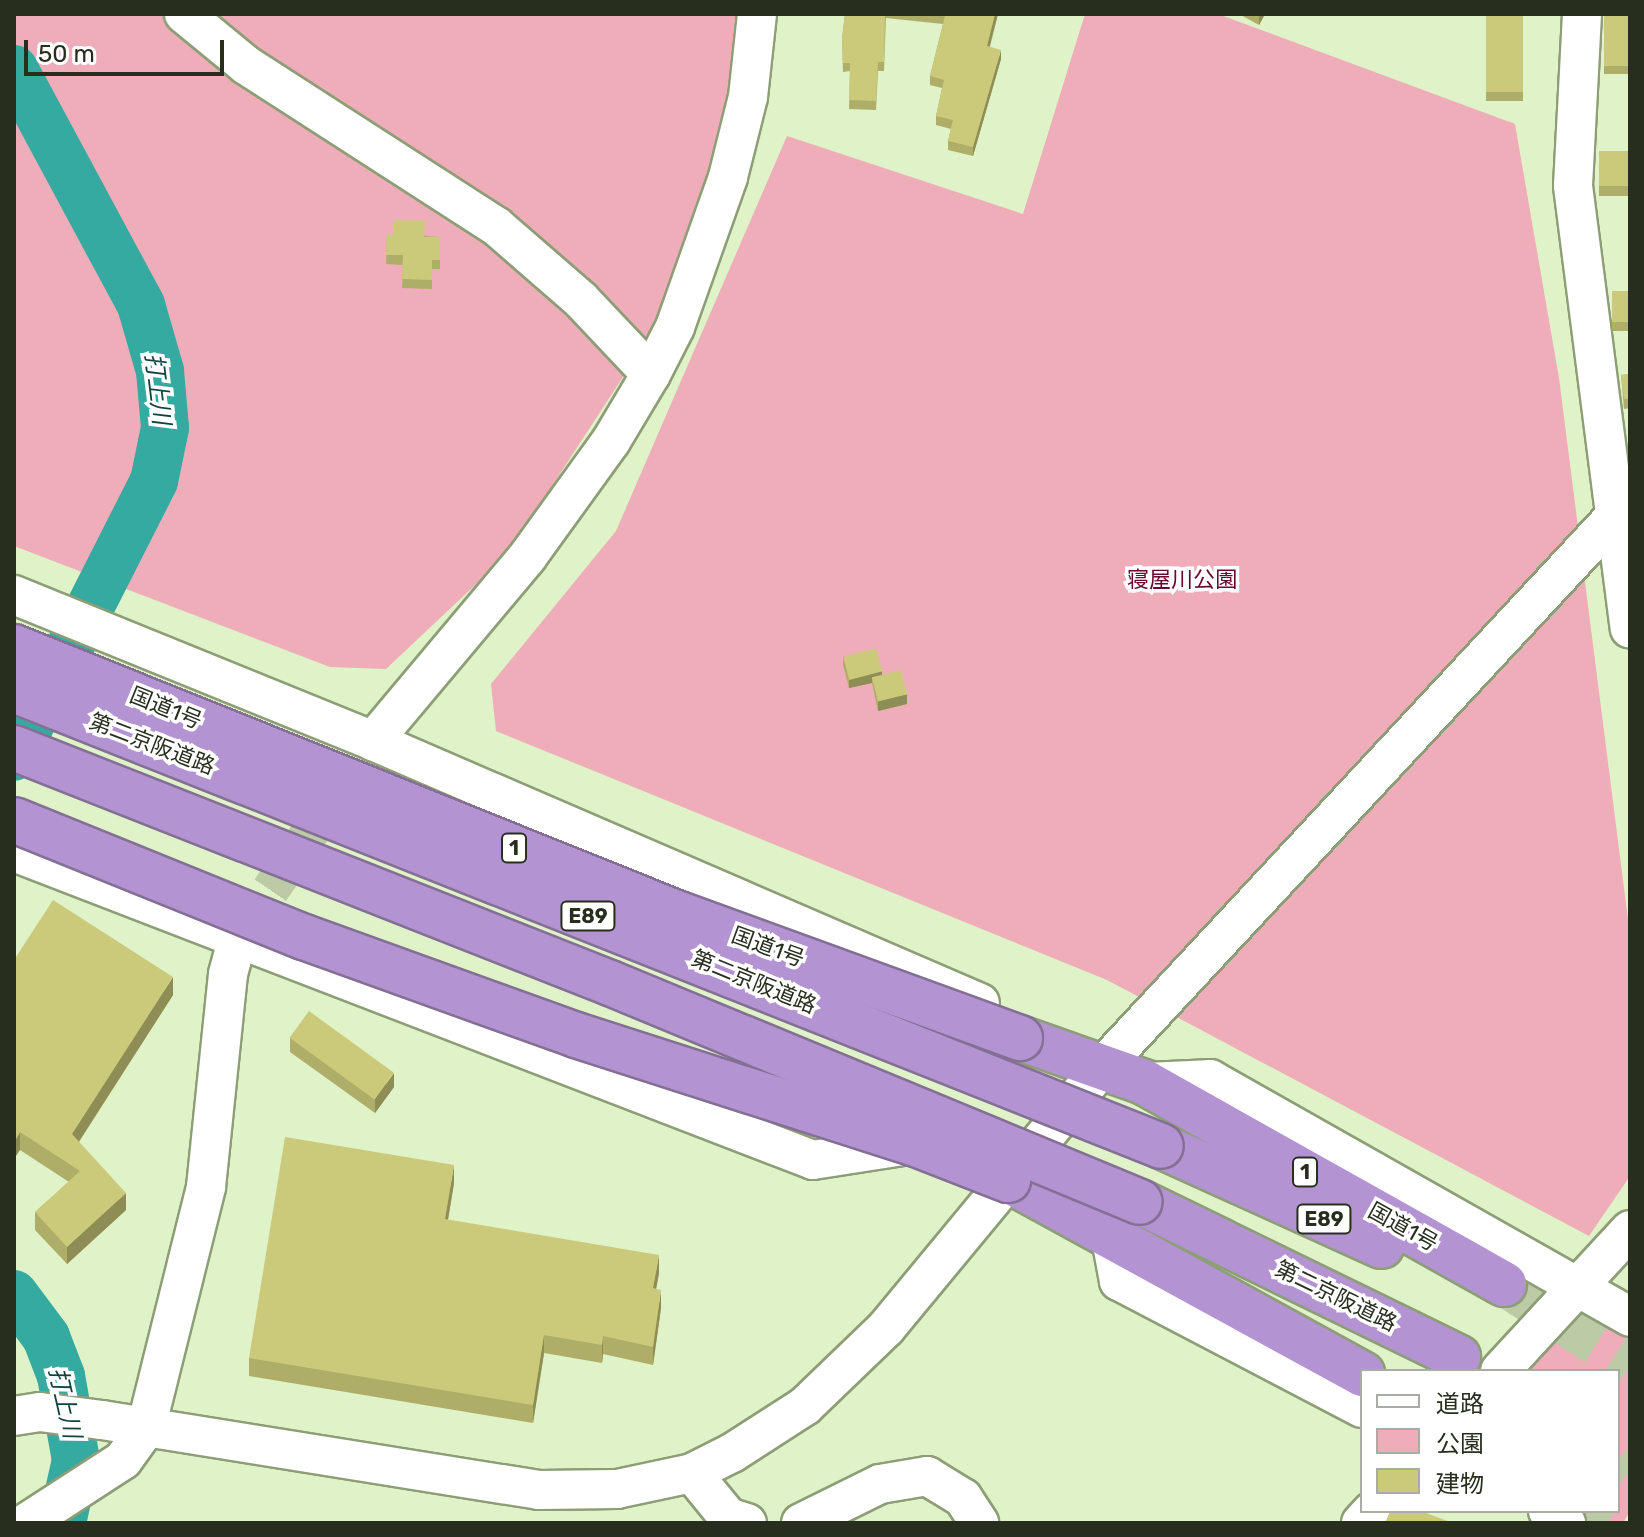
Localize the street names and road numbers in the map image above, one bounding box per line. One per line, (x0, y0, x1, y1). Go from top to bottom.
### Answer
street label: 国道1号 (126, 682, 206, 734)
street label: 第二京阪道路 (86, 708, 218, 780)
road number: 1 (500, 832, 528, 864)
road number: E89 (560, 900, 616, 932)
street label: 国道1号 (728, 922, 808, 972)
street label: 第二京阪道路 (688, 945, 820, 1019)
road number: 1 (1291, 1156, 1319, 1188)
street label: 国道1号 (1364, 1197, 1442, 1257)
road number: E89 (1296, 1203, 1352, 1235)
street label: 第二京阪道路 (1271, 1255, 1401, 1337)

